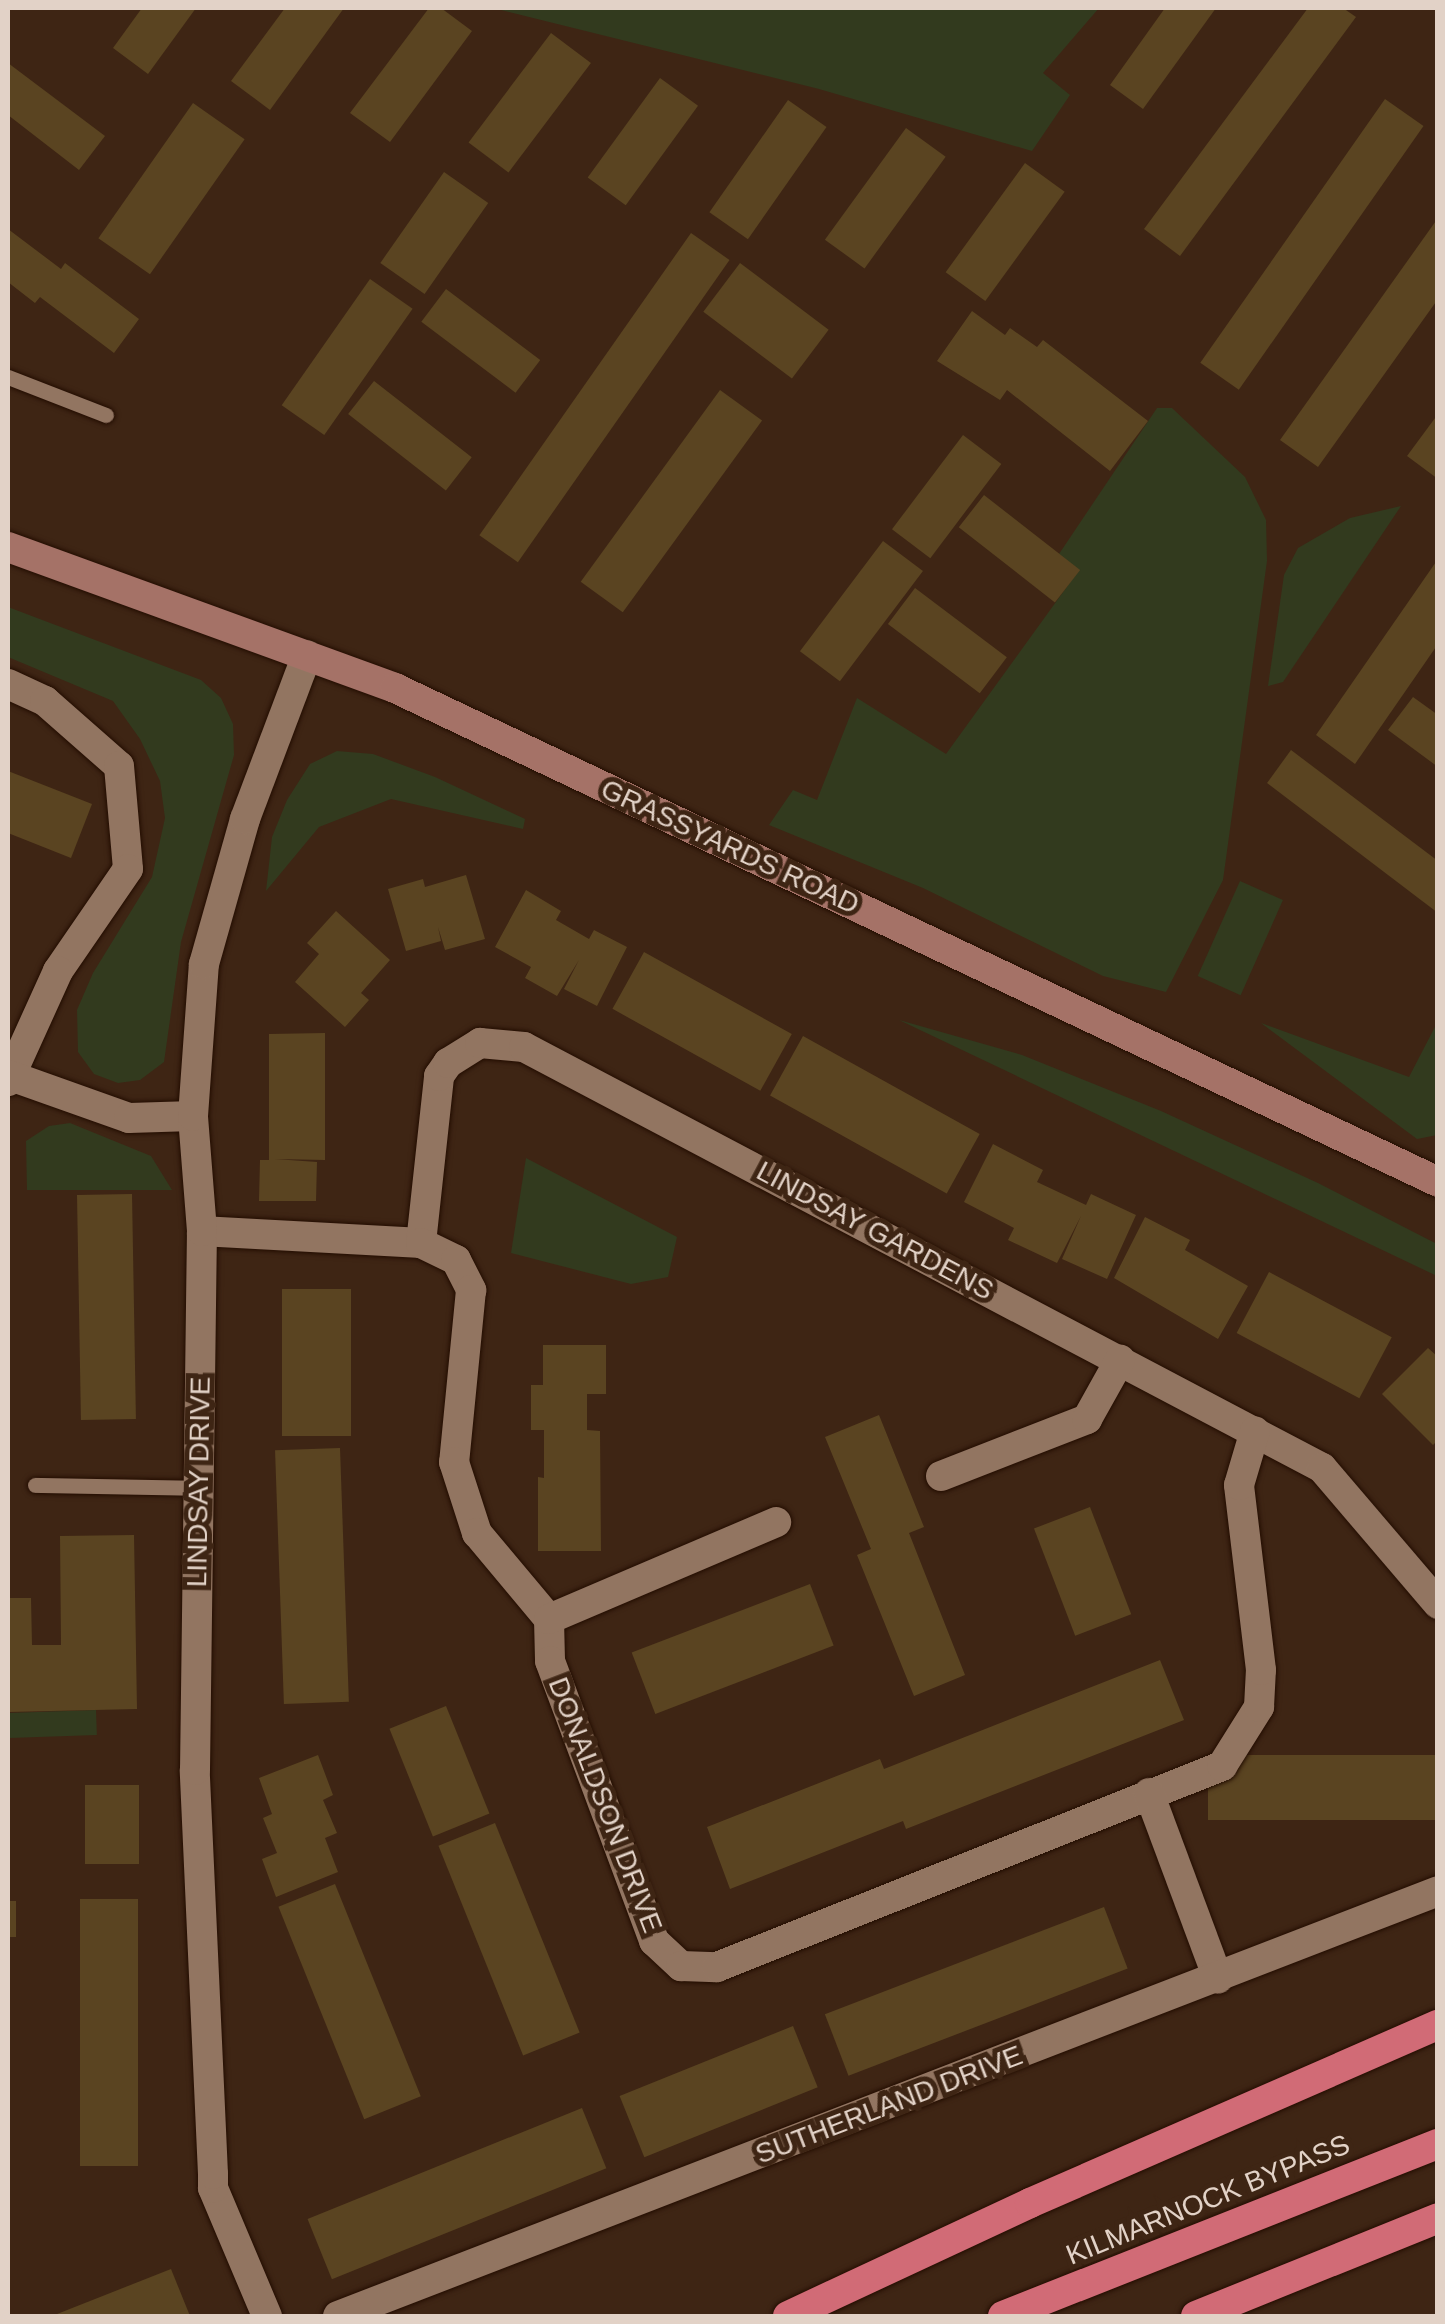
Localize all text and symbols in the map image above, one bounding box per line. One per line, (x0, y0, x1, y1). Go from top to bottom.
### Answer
street label: GRASSYARDS ROAD (596, 772, 864, 922)
street label: LINDSAY GARDENS (751, 1154, 999, 1308)
street label: LINDSAY DRIVE (180, 1376, 218, 1588)
street label: DONALDSON DRIVE (541, 1673, 669, 1937)
street label: SUTHERLAND DRIVE (751, 2039, 1027, 2171)
street label: KILMARNOCK BYPASS (1061, 2128, 1355, 2272)

